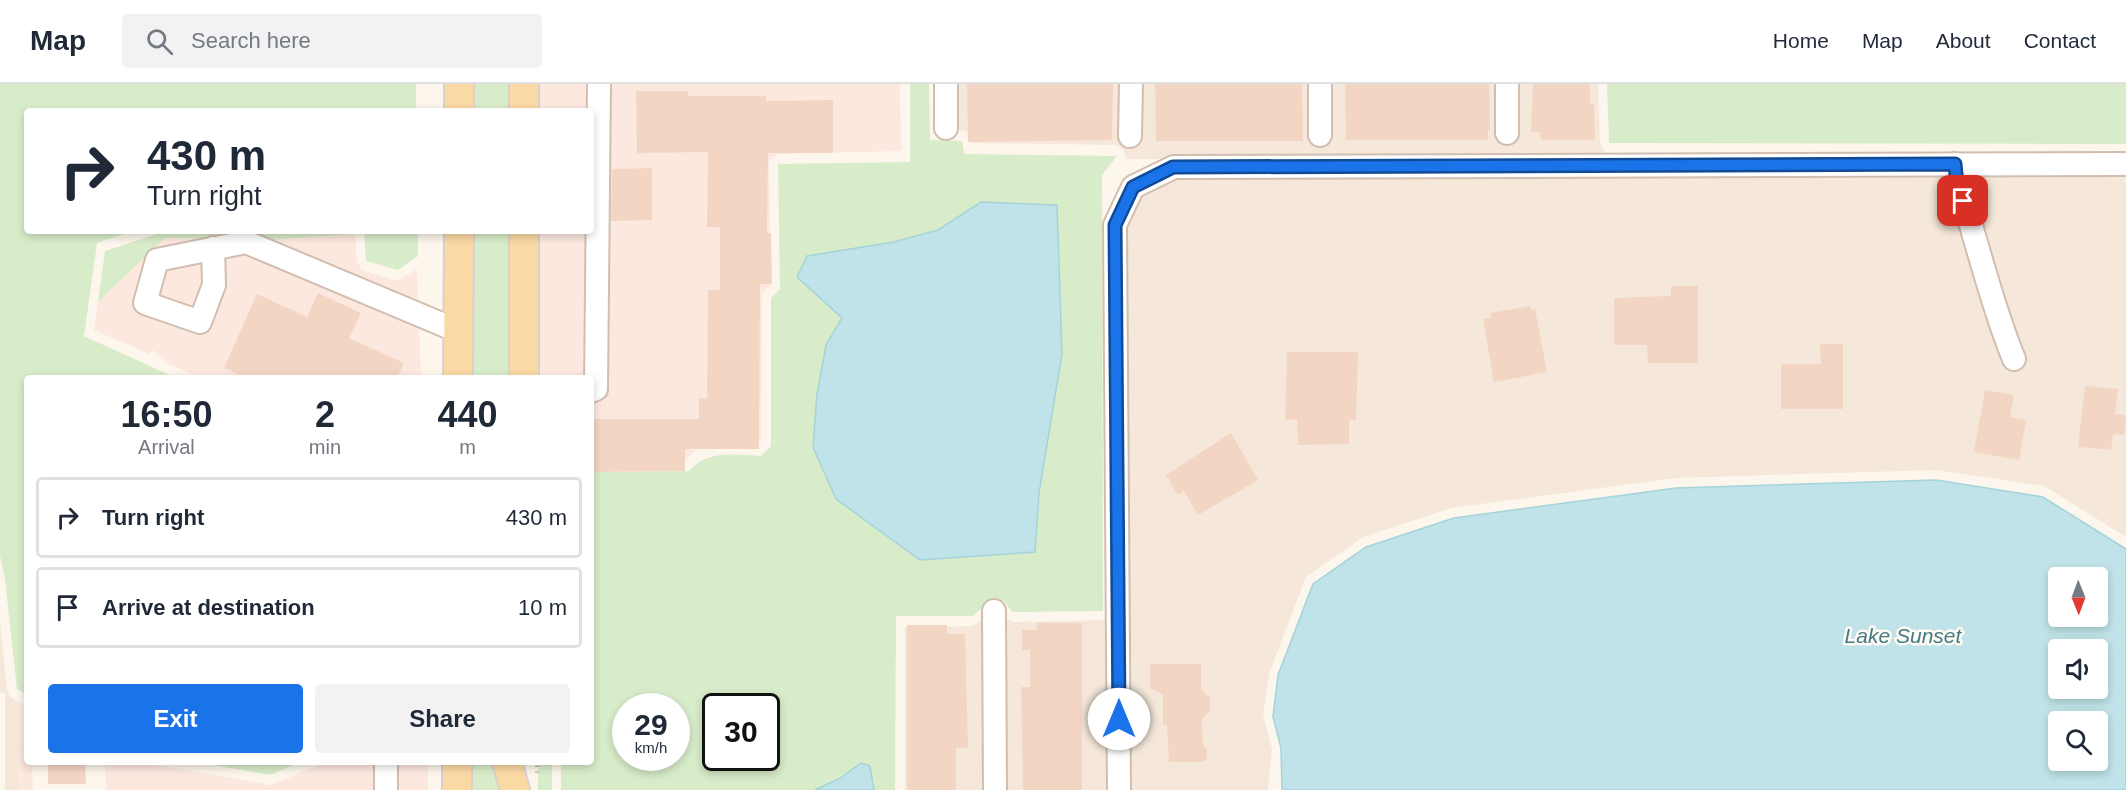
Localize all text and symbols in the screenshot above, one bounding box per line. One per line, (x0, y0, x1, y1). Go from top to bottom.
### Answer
search box (122, 14, 542, 68)
text: Map (30, 25, 86, 56)
icon: search (143, 25, 176, 58)
text: Search here (191, 28, 311, 53)
text: Home (1773, 29, 1829, 52)
text: Map (1862, 29, 1903, 52)
text: About (1936, 29, 1991, 52)
text: Contact (2024, 29, 2096, 52)
icon: right (48, 132, 126, 210)
text: 430 m (147, 132, 266, 179)
pin (1937, 175, 1988, 226)
text: Turn right (147, 181, 262, 211)
icon: arrive (1946, 184, 1979, 217)
text: 16:50 (120, 394, 212, 435)
text: 2 (315, 394, 335, 435)
text: 440 (437, 394, 498, 435)
text: Arrival (138, 436, 195, 458)
text: min (309, 436, 341, 458)
text: m (459, 436, 476, 458)
icon: right (51, 501, 84, 534)
text: Turn right (102, 505, 204, 530)
text: 430 m (506, 505, 567, 530)
north arrow (2048, 567, 2108, 627)
map controls (2048, 567, 2108, 771)
icon: arrive (51, 591, 84, 624)
text: Arrive at destination (102, 595, 315, 620)
text: 10 m (518, 595, 567, 620)
water label: Lake Sunset (1845, 624, 1963, 647)
button: sound (2048, 639, 2108, 699)
button: Exit (48, 684, 303, 753)
button: Share (315, 684, 570, 753)
position arrow (1087, 687, 1151, 751)
speed limit sign: 30 (702, 693, 780, 771)
text: 29 (634, 708, 668, 741)
button: search (2048, 711, 2108, 771)
text: km/h (635, 739, 667, 756)

